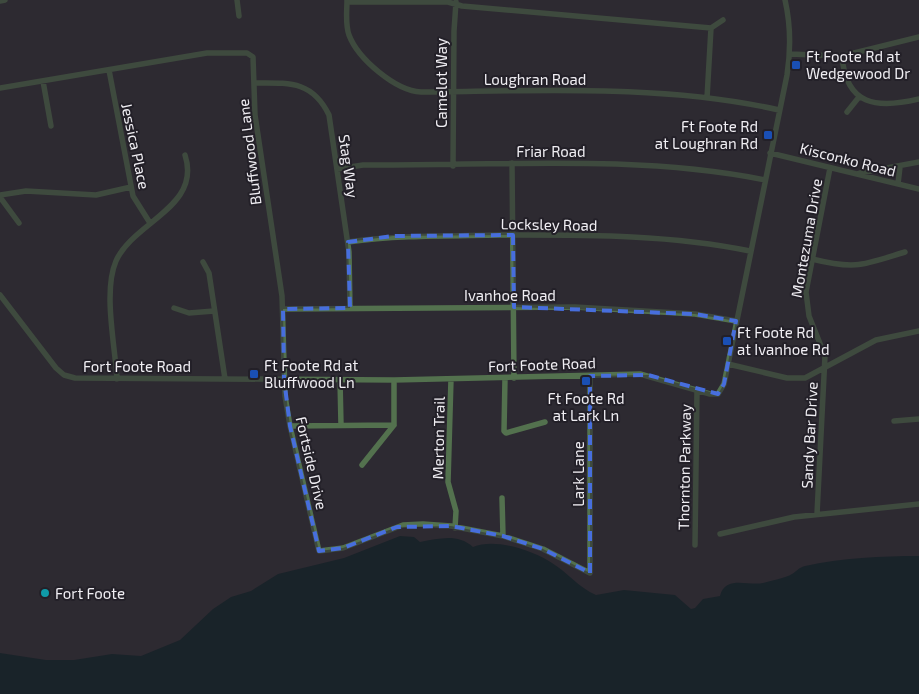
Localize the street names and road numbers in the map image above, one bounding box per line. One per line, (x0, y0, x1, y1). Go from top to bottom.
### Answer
street label: Camelot Way (432, 38, 450, 128)
street label: Loughran Road (484, 70, 586, 88)
street label: Bluffwood Lane (234, 98, 264, 206)
street label: Jessica Place (118, 101, 154, 191)
street label: Stag Way (336, 133, 362, 199)
street label: Kisconko Road (798, 138, 898, 180)
street label: Friar Road (516, 142, 586, 160)
street label: Montezuma Drive (787, 177, 825, 299)
street label: Locksley Road (500, 214, 598, 234)
street label: Ivanhoe Road (464, 286, 556, 304)
street label: Fort Foote Road (488, 353, 596, 375)
street label: Fort Foote Road (83, 357, 191, 375)
street label: Sandy Bar Drive (797, 381, 821, 489)
street label: Merton Trail (428, 396, 448, 480)
street label: Thornton Parkway (674, 404, 694, 530)
street label: Fortside Drive (293, 415, 331, 511)
street label: Lark Lane (569, 441, 587, 507)

